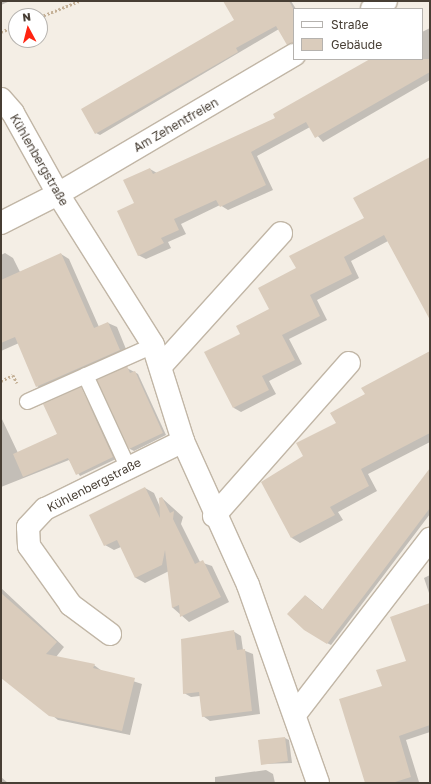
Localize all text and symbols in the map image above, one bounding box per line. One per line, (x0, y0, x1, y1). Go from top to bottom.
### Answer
north arrow (8, 8, 48, 48)
legend (293, 8, 423, 60)
text: N (22, 10, 32, 24)
text: Straße (331, 17, 369, 32)
text: Gebäude (331, 37, 382, 52)
street label: Am Zehentfreien (131, 95, 221, 155)
street label: Kühlenbergstraße (7, 112, 71, 208)
street label: Kühlenbergstraße (45, 455, 143, 515)

